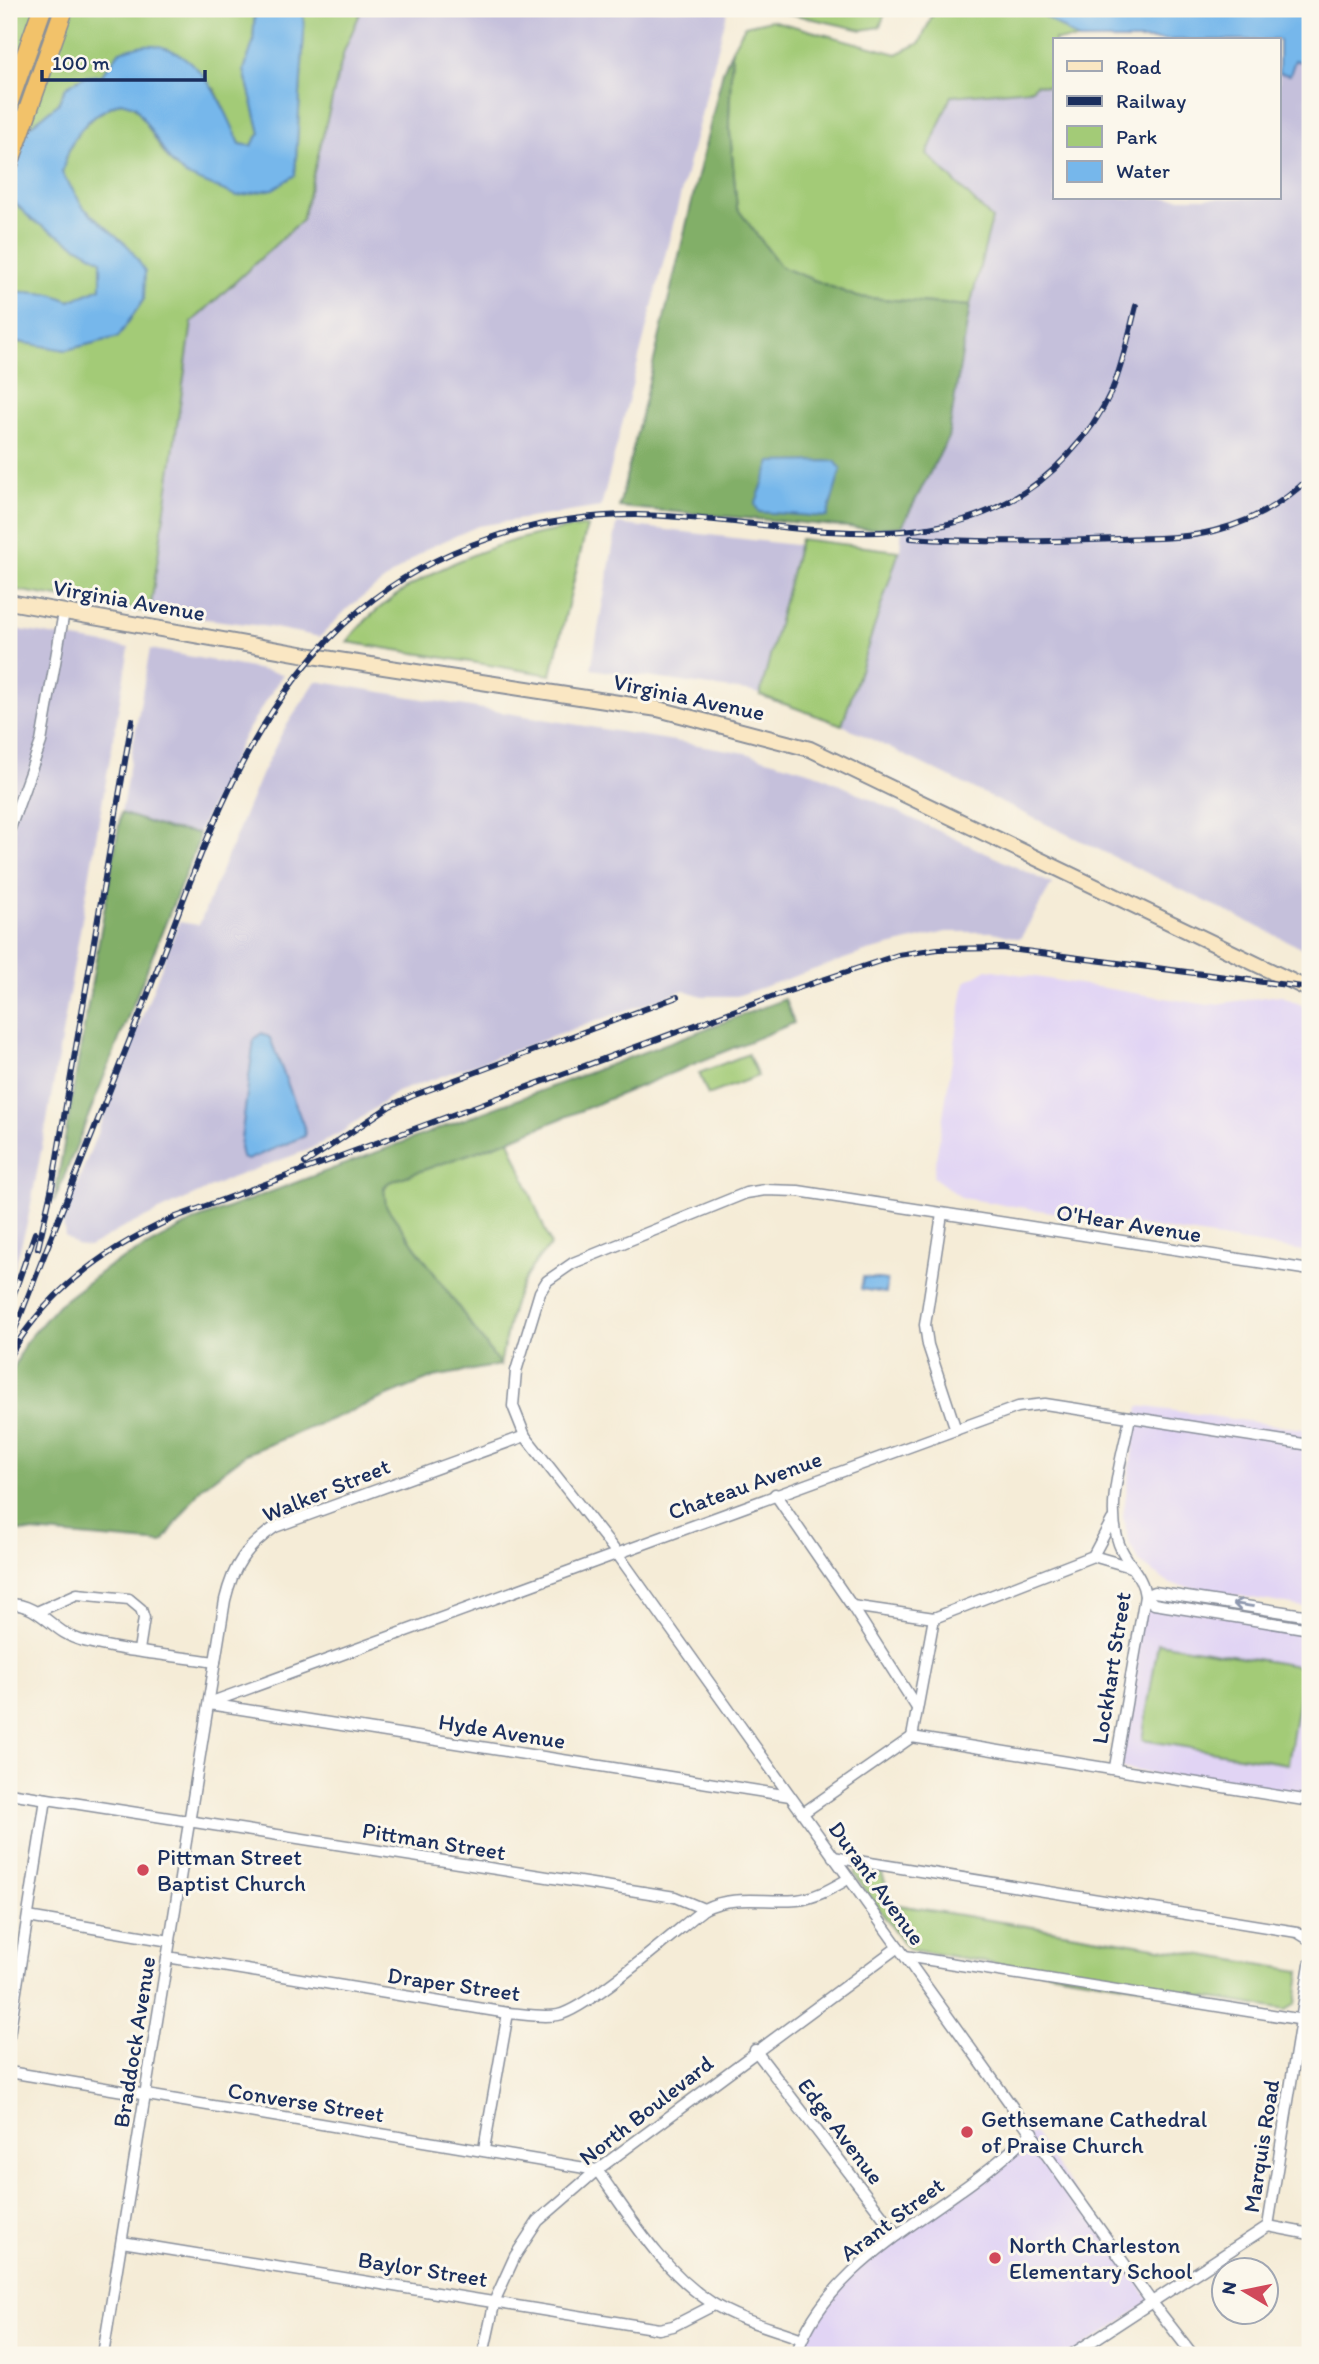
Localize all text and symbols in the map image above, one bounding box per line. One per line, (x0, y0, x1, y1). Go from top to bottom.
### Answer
scale bar (42, 38, 205, 82)
legend (1053, 38, 1280, 200)
text: 100 m (52, 50, 110, 75)
text: Road (1116, 54, 1162, 79)
text: Railway (1116, 88, 1186, 113)
text: Park (1116, 124, 1158, 149)
text: Water (1116, 158, 1170, 183)
street label: Virginia Avenue (51, 573, 207, 627)
street label: Virginia Avenue (611, 667, 767, 727)
street label: O'Hear Avenue (1054, 1198, 1204, 1248)
street label: Chateau Avenue (664, 1444, 826, 1526)
street label: Walker Street (258, 1452, 394, 1528)
street label: Lockhart Street (1085, 1590, 1137, 1746)
one-way arrow (1232, 1599, 1255, 1612)
street label: Hyde Avenue (436, 1707, 568, 1755)
street label: Pittman Street (360, 1816, 508, 1866)
street label: Durant Avenue (823, 1816, 931, 1950)
place label: Pittman Street Baptist Church (157, 1843, 306, 1897)
marker: Pittman Street Baptist Church (135, 1862, 151, 1878)
street label: Braddock Avenue (107, 1954, 161, 2130)
street label: Draper Street (386, 1961, 523, 2007)
street label: North Boulevard (573, 2049, 719, 2171)
street label: Edge Avenue (792, 2072, 890, 2190)
street label: Converse Street (226, 2076, 386, 2128)
street label: Marquis Road (1237, 2077, 1285, 2215)
place label: Gethsemane Cathedral of Praise Church (981, 2105, 1208, 2159)
marker: Gethsemane Cathedral of Praise Church (959, 2124, 975, 2140)
street label: Arant Street (835, 2171, 950, 2267)
place label: North Charleston Elementary School (1009, 2231, 1193, 2285)
street label: Baylor Street (356, 2245, 490, 2293)
marker: North Charleston Elementary School (987, 2250, 1003, 2266)
north arrow (1210, 2256, 1280, 2326)
text: N (1216, 2280, 1241, 2296)

